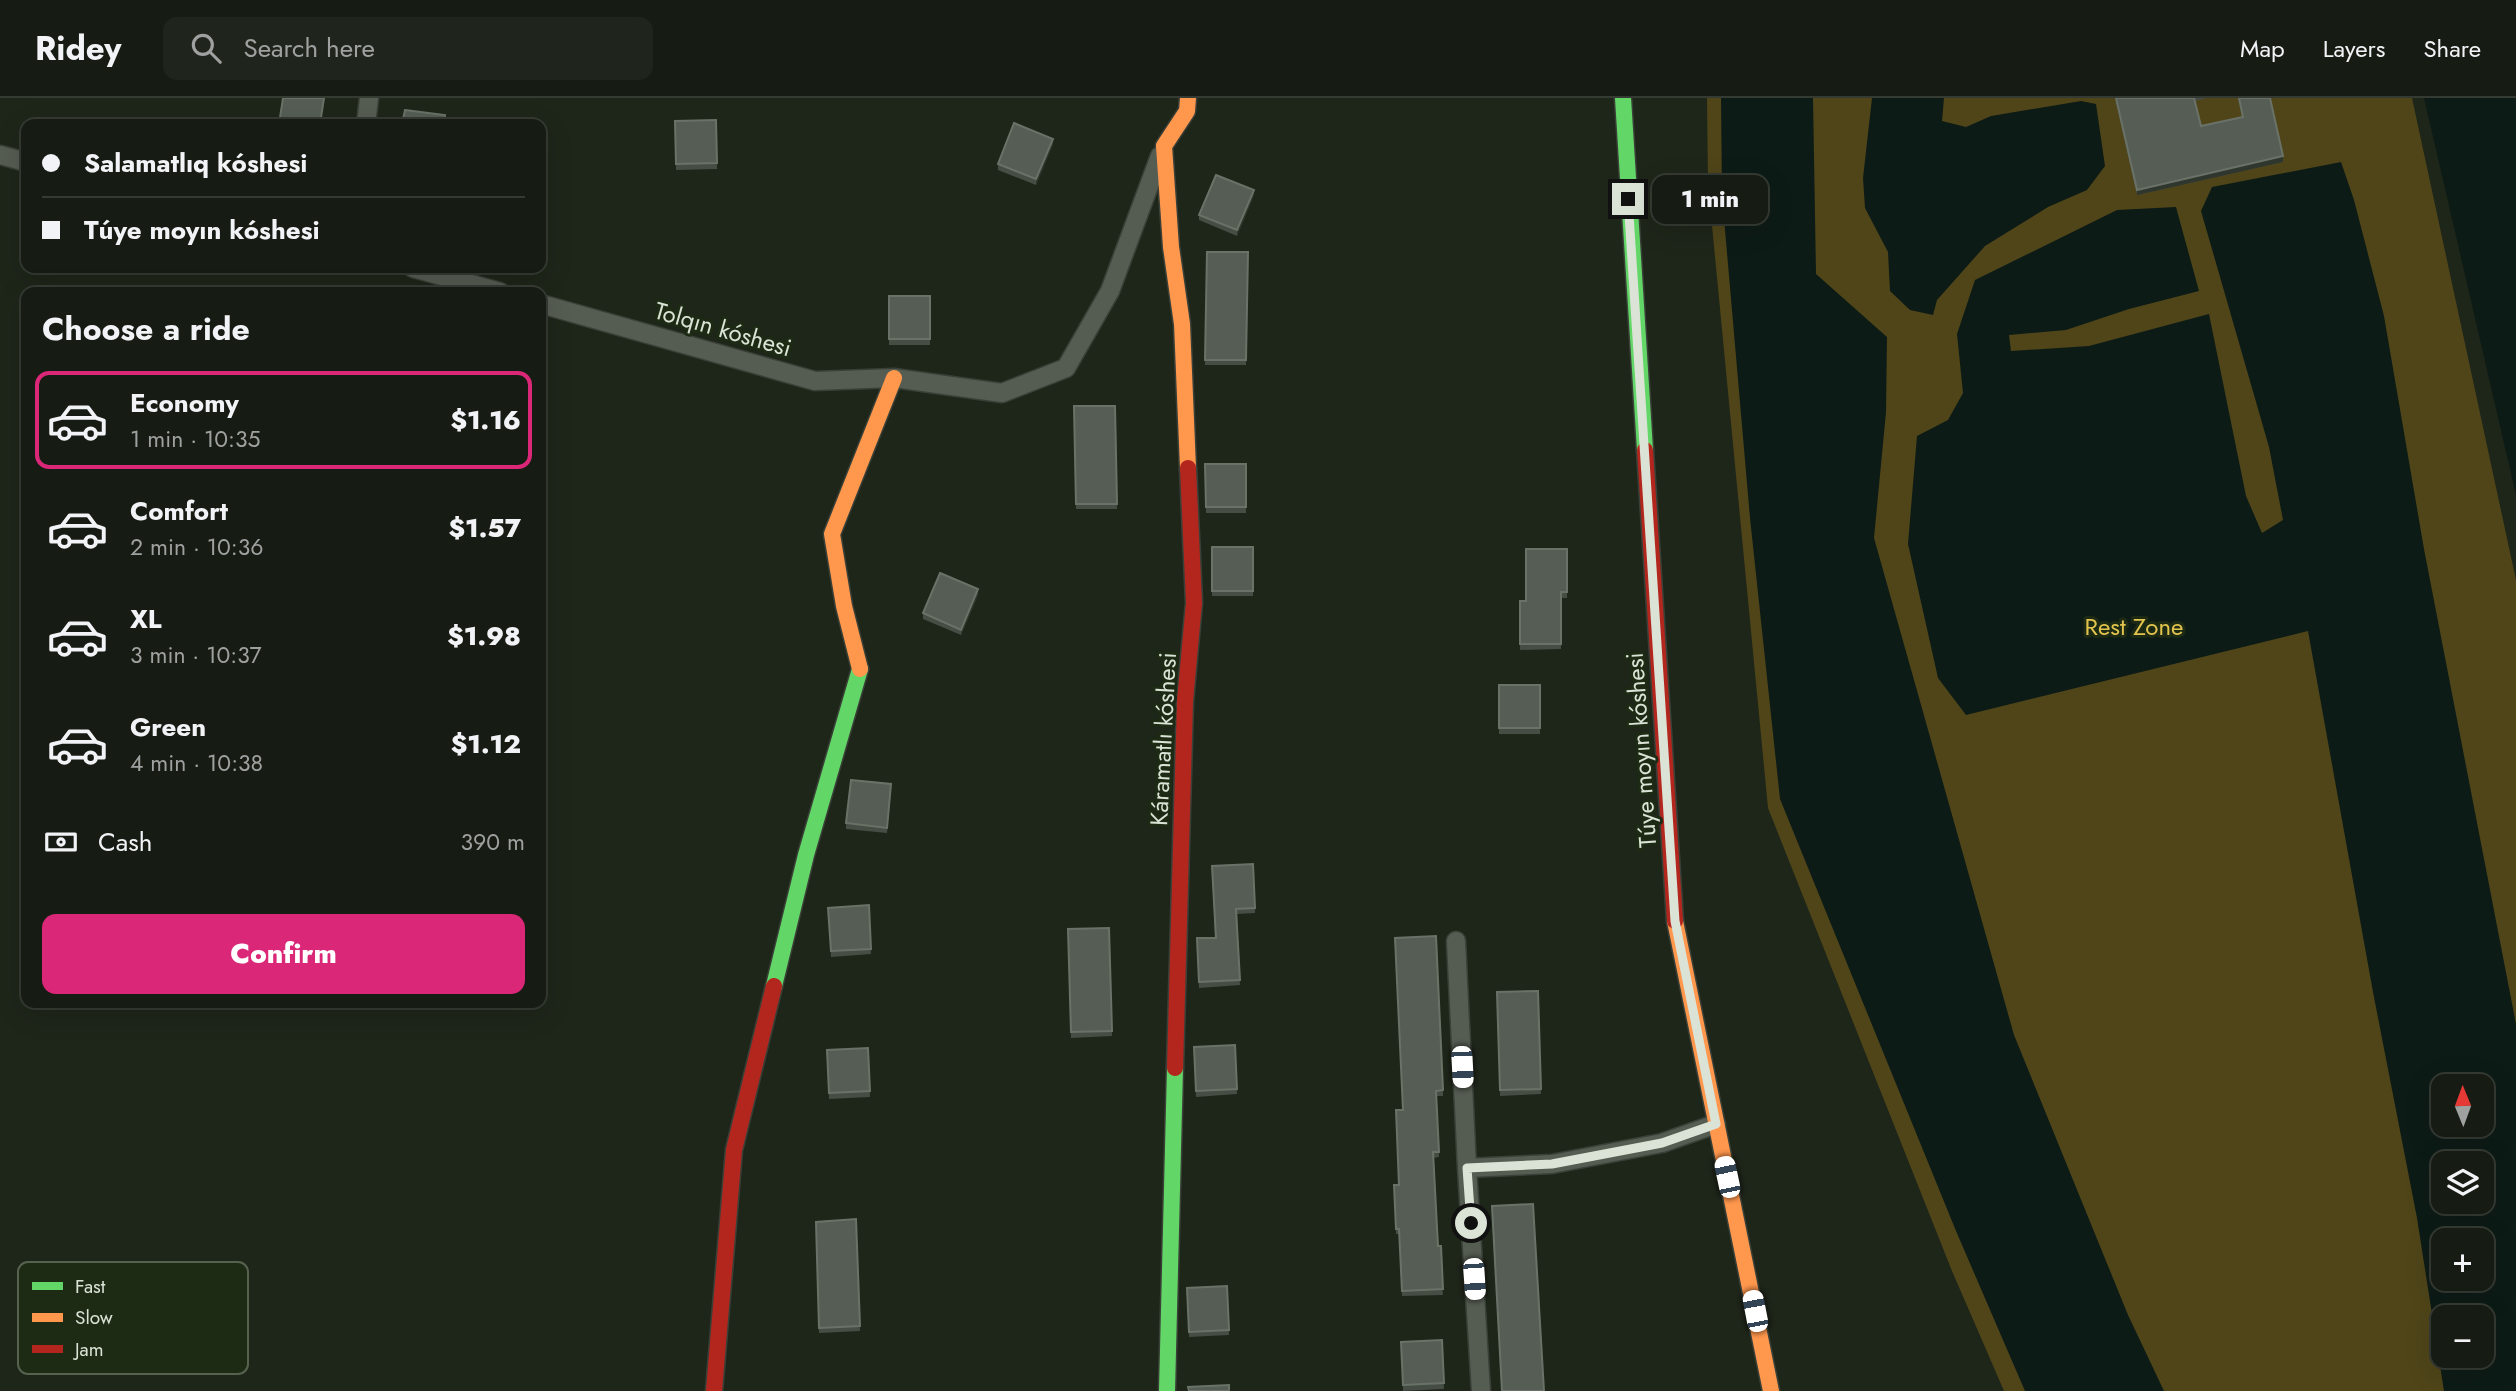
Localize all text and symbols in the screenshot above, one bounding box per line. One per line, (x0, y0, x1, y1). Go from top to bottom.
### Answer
search box (163, 17, 653, 80)
text: Ridey (35, 25, 121, 72)
icon: search (187, 29, 225, 67)
text: Search here (243, 29, 375, 67)
text: Map (2240, 31, 2285, 66)
text: Layers (2323, 31, 2385, 66)
text: Share (2423, 31, 2481, 66)
text: Salamatlıq kóshesi (84, 144, 307, 182)
callout: 1 min (1652, 174, 1768, 224)
text: 1 min (1681, 182, 1739, 216)
route end (1612, 183, 1644, 215)
text: Túye moyın kóshesi (84, 211, 320, 249)
street label: Tolqın kóshesi (650, 293, 796, 365)
text: Choose a ride (42, 306, 250, 352)
text: Economy (130, 384, 239, 422)
icon: car (46, 389, 109, 452)
text: $1.16 (450, 401, 521, 439)
text: 1 min · 10:35 (130, 422, 261, 456)
text: Comfort (130, 492, 228, 530)
icon: car (46, 497, 109, 560)
text: $1.57 (449, 509, 521, 547)
text: 2 min · 10:36 (130, 530, 264, 564)
text: XL (130, 600, 162, 638)
icon: car (46, 605, 109, 668)
park label: Rest Zone (2085, 609, 2183, 644)
text: $1.98 (447, 617, 521, 655)
text: 3 min · 10:37 (130, 638, 262, 672)
street label: Káramatlı kóshesi (1141, 651, 1185, 827)
street label: Túye moyın kóshesi (1617, 651, 1665, 849)
text: Green (130, 708, 206, 746)
icon: car (46, 713, 109, 776)
text: $1.12 (451, 725, 521, 763)
text: 4 min · 10:38 (130, 746, 263, 780)
icon: cash (42, 823, 80, 861)
text: Cash (98, 823, 152, 861)
text: 390 m (461, 825, 525, 859)
button: Confirm (42, 914, 525, 994)
car (1451, 1045, 1474, 1089)
north arrow (2431, 1074, 2494, 1138)
map controls (2431, 1074, 2494, 1368)
button: layers (2431, 1151, 2494, 1214)
car (1713, 1154, 1742, 1200)
route start (1455, 1207, 1487, 1239)
button: + (2431, 1228, 2494, 1291)
car (1463, 1257, 1486, 1301)
legend (18, 1262, 248, 1374)
text: Fast (75, 1273, 106, 1300)
car (1741, 1288, 1770, 1334)
text: Slow (75, 1304, 113, 1331)
button: − (2431, 1305, 2494, 1368)
text: Jam (72, 1336, 104, 1363)

